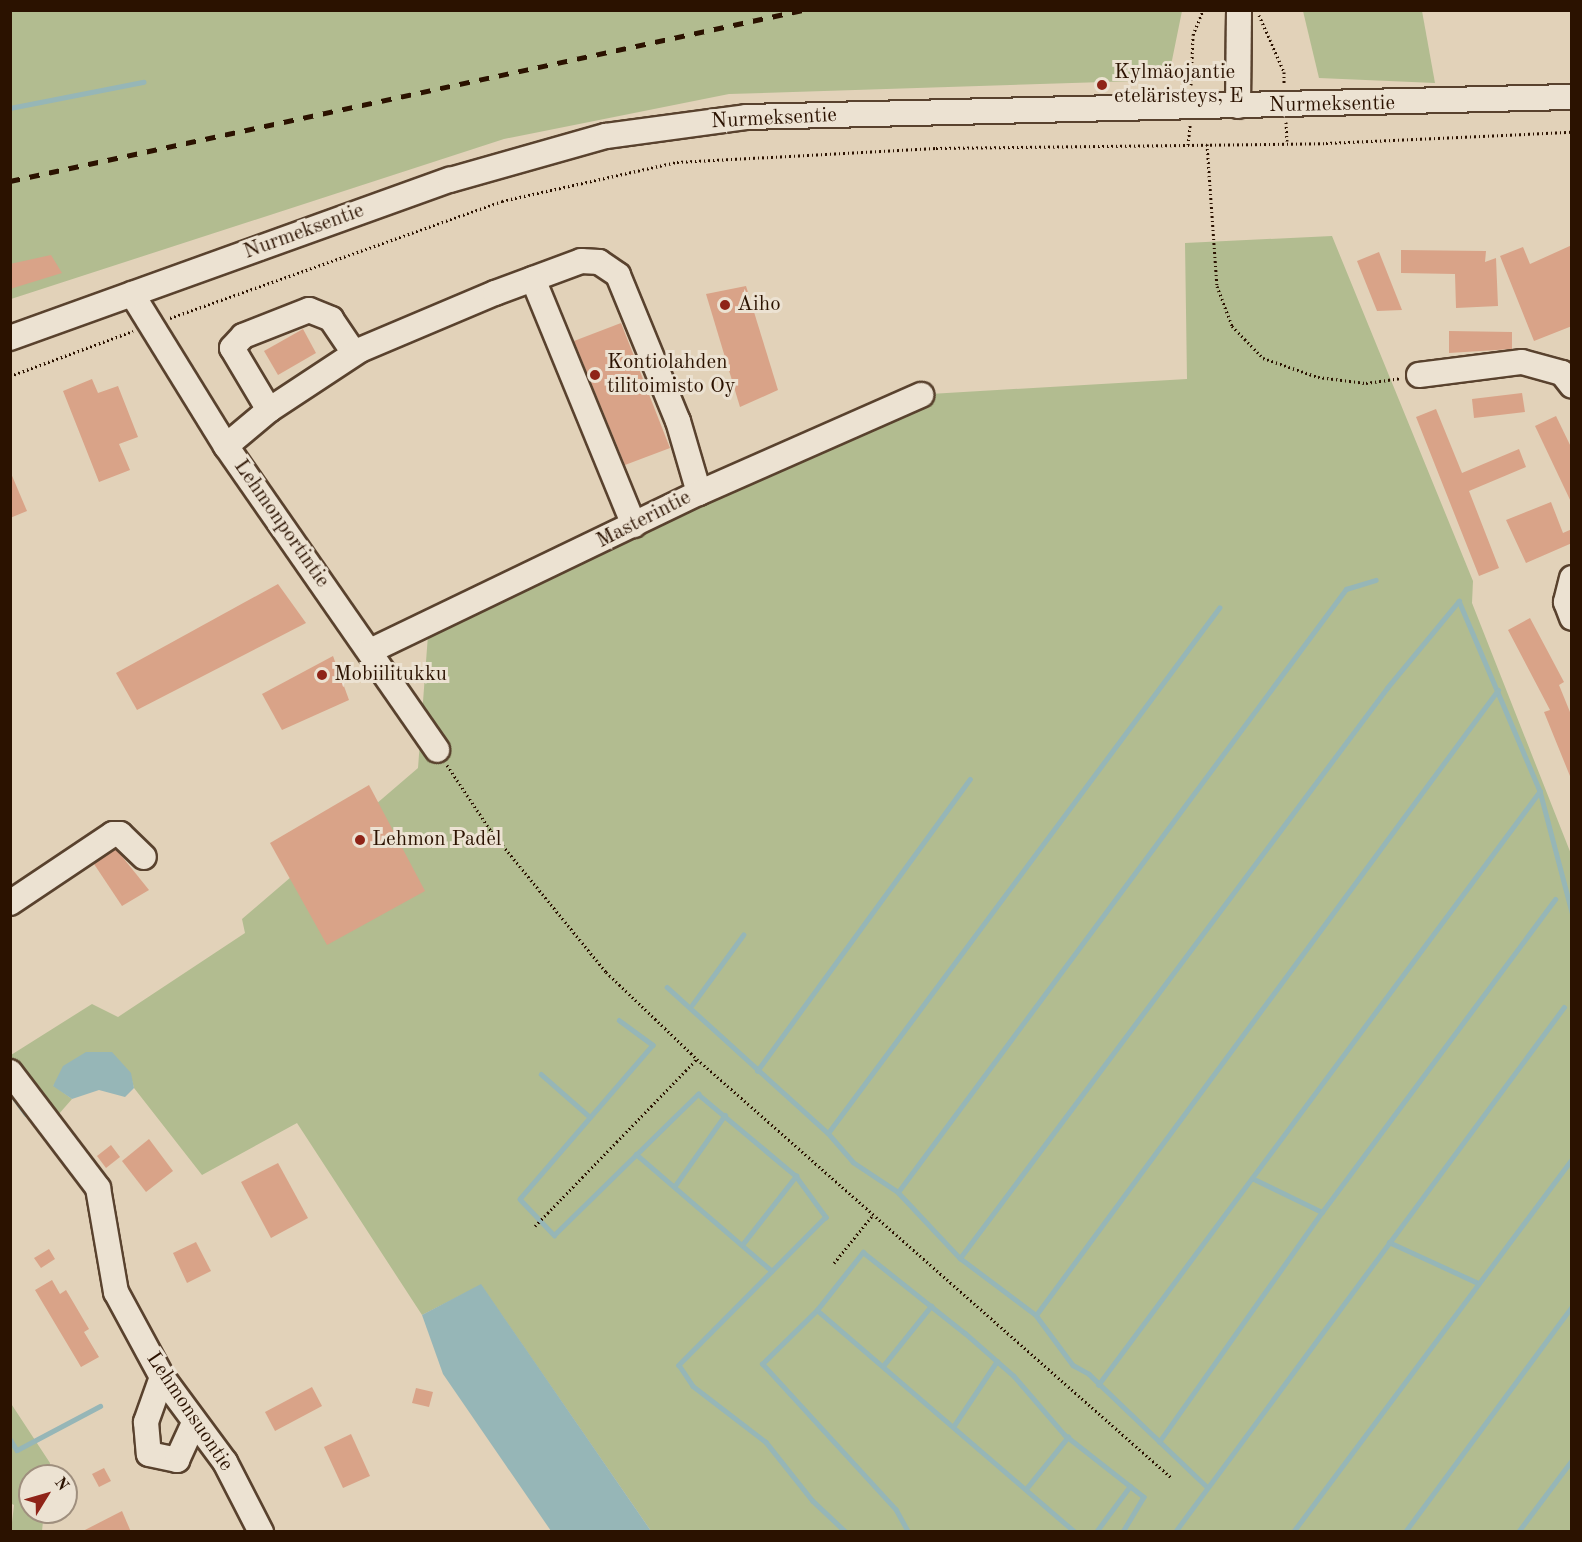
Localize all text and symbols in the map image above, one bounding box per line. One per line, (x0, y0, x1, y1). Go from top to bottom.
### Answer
place label: Kylmäojantie eteläristeys, E (1114, 60, 1244, 110)
marker: Kylmäojantie eteläristeys, E (1095, 78, 1109, 92)
street label: Nurmeksentie (1269, 91, 1395, 119)
street label: Nurmeksentie (710, 103, 838, 135)
street label: Nurmeksentie (240, 199, 368, 265)
place label: Aiho (737, 292, 781, 318)
marker: Aiho (718, 298, 732, 312)
place label: Kontiolahden tilitoimisto Oy (607, 350, 736, 400)
marker: Kontiolahden tilitoimisto Oy (588, 368, 602, 382)
street label: Lehmonportintie (228, 455, 334, 593)
street label: Masterintie (593, 486, 695, 554)
place label: Mobiilitukku (334, 662, 447, 688)
marker: Mobiilitukku (315, 668, 329, 682)
place label: Lehmon Padel (372, 827, 501, 853)
marker: Lehmon Padel (353, 833, 367, 847)
street label: Lehmonsuontie (140, 1348, 238, 1476)
north arrow (18, 1464, 78, 1524)
text: N (51, 1475, 71, 1494)

